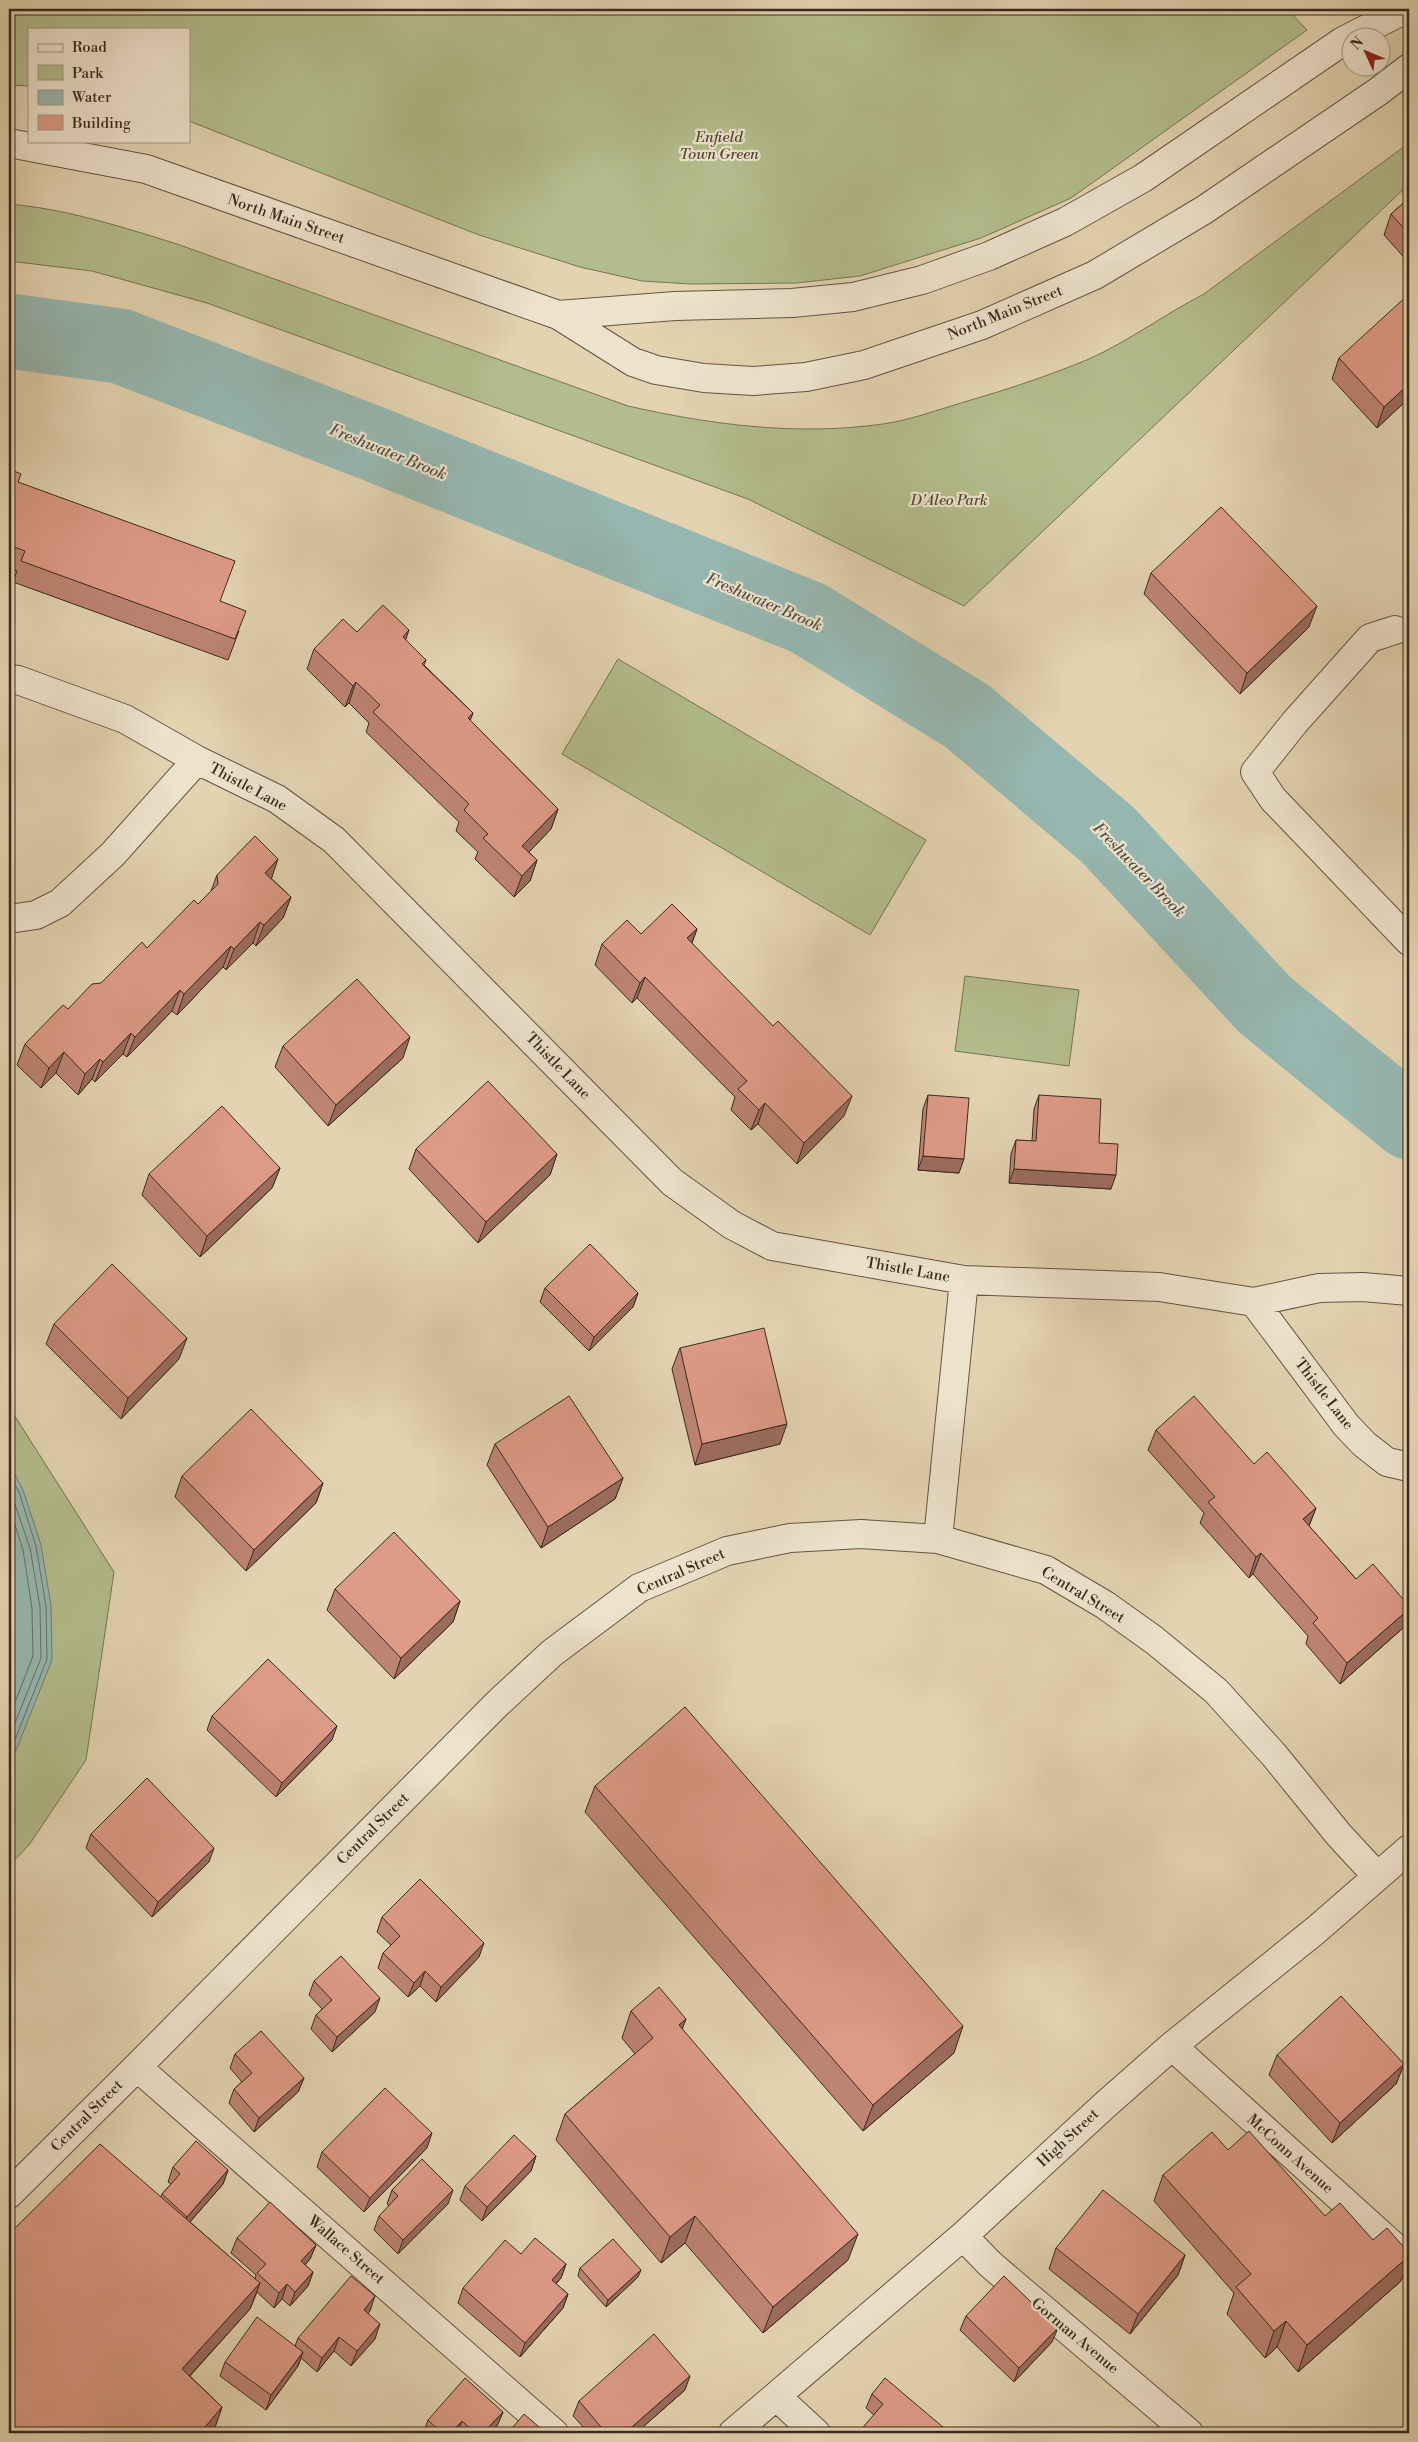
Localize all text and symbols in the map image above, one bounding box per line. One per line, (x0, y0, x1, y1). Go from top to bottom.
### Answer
legend (28, 28, 190, 142)
north arrow (1340, 28, 1390, 78)
text: N (1347, 33, 1368, 54)
text: Road (72, 38, 107, 57)
text: Park (72, 64, 104, 83)
text: Water (71, 88, 112, 107)
text: Building (71, 114, 131, 133)
park label: Enfield Town Green (679, 128, 759, 164)
street label: North Main Street (225, 190, 348, 248)
street label: North Main Street (945, 281, 1066, 345)
water label: Freshwater Brook (326, 419, 450, 485)
park label: D'Aleo Park (909, 491, 988, 510)
water label: Freshwater Brook (703, 568, 825, 636)
street label: Thistle Lane (206, 759, 290, 815)
water label: Freshwater Brook (1088, 818, 1190, 922)
street label: Thistle Lane (521, 1029, 595, 1103)
street label: Thistle Lane (864, 1253, 952, 1287)
street label: Thistle Lane (1290, 1354, 1358, 1434)
street label: Central Street (634, 1544, 729, 1600)
street label: Central Street (1038, 1563, 1129, 1628)
street label: Central Street (333, 1788, 414, 1869)
street label: Central Street (47, 2075, 128, 2156)
street label: High Street (1033, 2104, 1103, 2171)
street label: McConn Avenue (1243, 2110, 1337, 2198)
street label: Wallace Street (303, 2211, 389, 2289)
street label: Gorman Avenue (1027, 2294, 1123, 2378)

